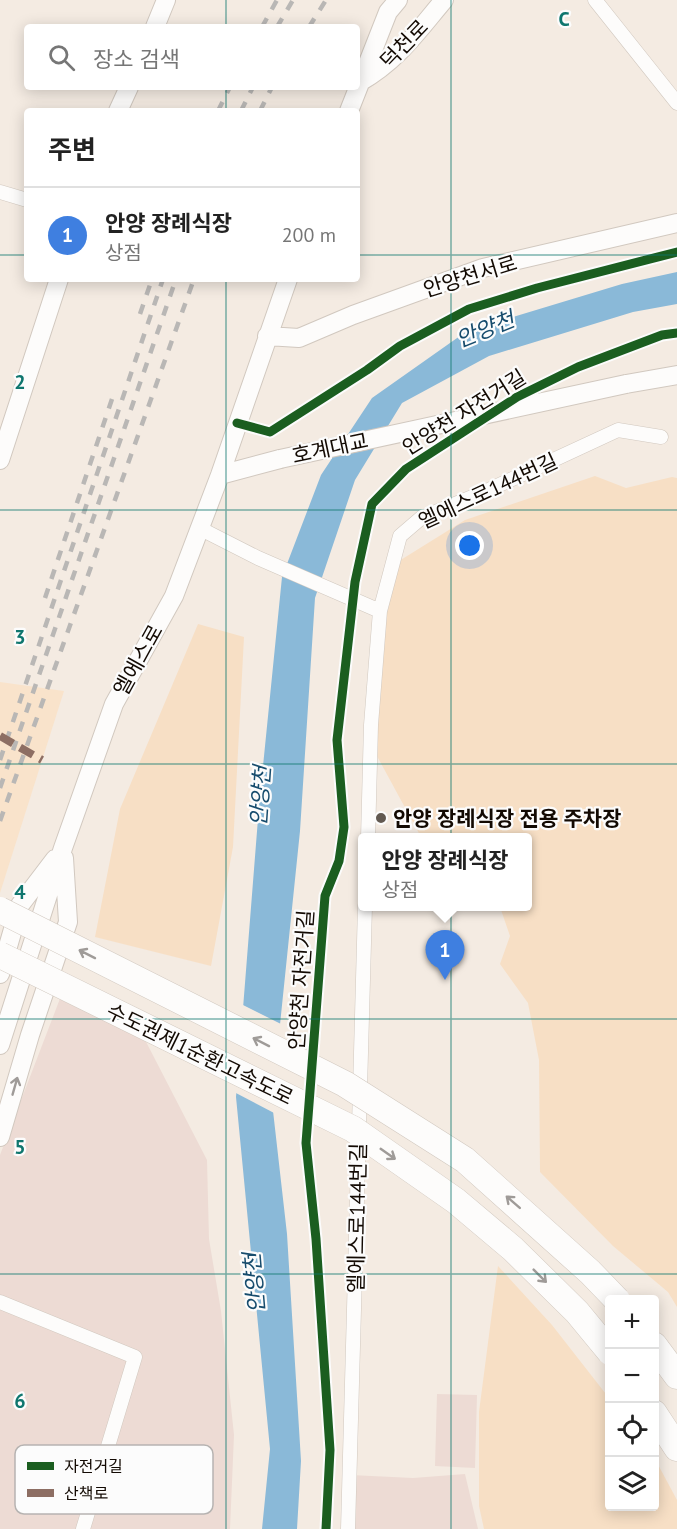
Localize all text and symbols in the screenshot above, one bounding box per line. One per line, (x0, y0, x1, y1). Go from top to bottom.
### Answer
text: C (558, 6, 570, 32)
street label: 덕천로 (374, 14, 434, 74)
search box (24, 24, 360, 90)
icon: search (45, 41, 78, 74)
text: 장소 검색 (93, 45, 180, 73)
text: 주변 (48, 133, 96, 166)
text: 안양 장례식장 (105, 209, 232, 237)
text: 1 (62, 222, 73, 248)
text: 200 m (282, 222, 336, 248)
text: 상점 (105, 240, 142, 266)
street label: 안양천서로 (420, 249, 520, 303)
water label: 안양천 (452, 304, 521, 353)
street label: 안양천 자전거길 (397, 363, 531, 461)
text: 2 (14, 369, 26, 395)
street label: 호계대교 (289, 427, 371, 469)
street label: 엘에스로144번길 (414, 447, 562, 535)
your location (455, 531, 484, 560)
street label: 엘에스로 (107, 620, 169, 700)
text: 3 (14, 624, 26, 650)
water label: 안양천 (244, 762, 276, 827)
place label: 안양 장례식장 전용 주차장 (393, 805, 621, 832)
marker: 안양 장례식장 전용 주차장 (374, 811, 388, 825)
popup (358, 833, 532, 911)
text: 안양 장례식장 (381, 846, 509, 874)
text: 상점 (381, 877, 418, 903)
text: 4 (14, 879, 26, 905)
street label: 안양천 자전거길 (283, 909, 319, 1051)
pin: 1 (426, 930, 464, 980)
one-way arrow (79, 948, 96, 960)
street label: 수도권제1순환고속도로 (102, 997, 298, 1111)
one-way arrow (252, 1035, 270, 1047)
one-way arrow (10, 1077, 21, 1096)
text: 5 (14, 1134, 26, 1160)
street label: 엘에스로144번길 (342, 1143, 372, 1293)
one-way arrow (380, 1148, 396, 1160)
one-way arrow (506, 1195, 521, 1209)
water label: 안양천 (237, 1249, 271, 1314)
one-way arrow (532, 1268, 547, 1283)
map controls (605, 1295, 659, 1511)
button: + (605, 1295, 659, 1349)
button: − (605, 1349, 659, 1403)
text: 6 (14, 1388, 26, 1414)
button: locate (605, 1403, 659, 1457)
legend (15, 1445, 213, 1514)
text: 자전거길 (64, 1456, 123, 1476)
button: layers (605, 1457, 659, 1511)
text: 산책로 (64, 1483, 108, 1503)

